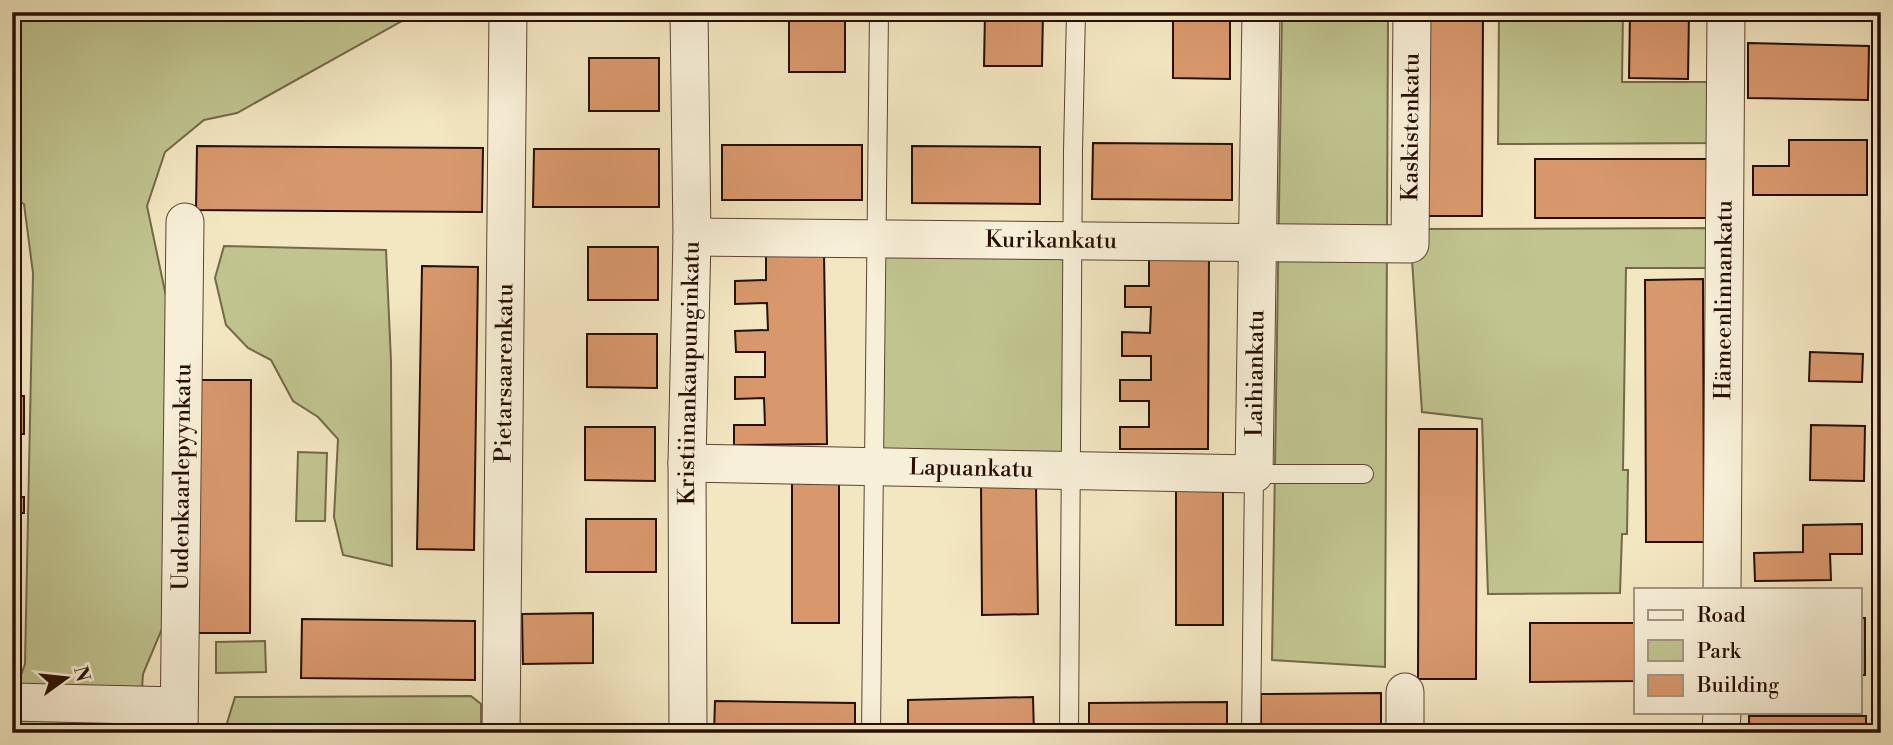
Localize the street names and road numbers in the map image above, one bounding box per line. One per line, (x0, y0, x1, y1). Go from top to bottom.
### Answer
street label: Kaskistenkatu (1396, 53, 1426, 201)
street label: Hämeenlinnankatu (1709, 200, 1739, 400)
street label: Kurikankatu (985, 226, 1117, 255)
street label: Kristiinankaupunginkatu (673, 241, 706, 505)
street label: Pietarsaarenkatu (490, 283, 519, 463)
street label: Laihiankatu (1241, 310, 1270, 437)
street label: Uudenkaarlepyynkatu (167, 363, 197, 591)
street label: Lapuankatu (909, 453, 1033, 484)

